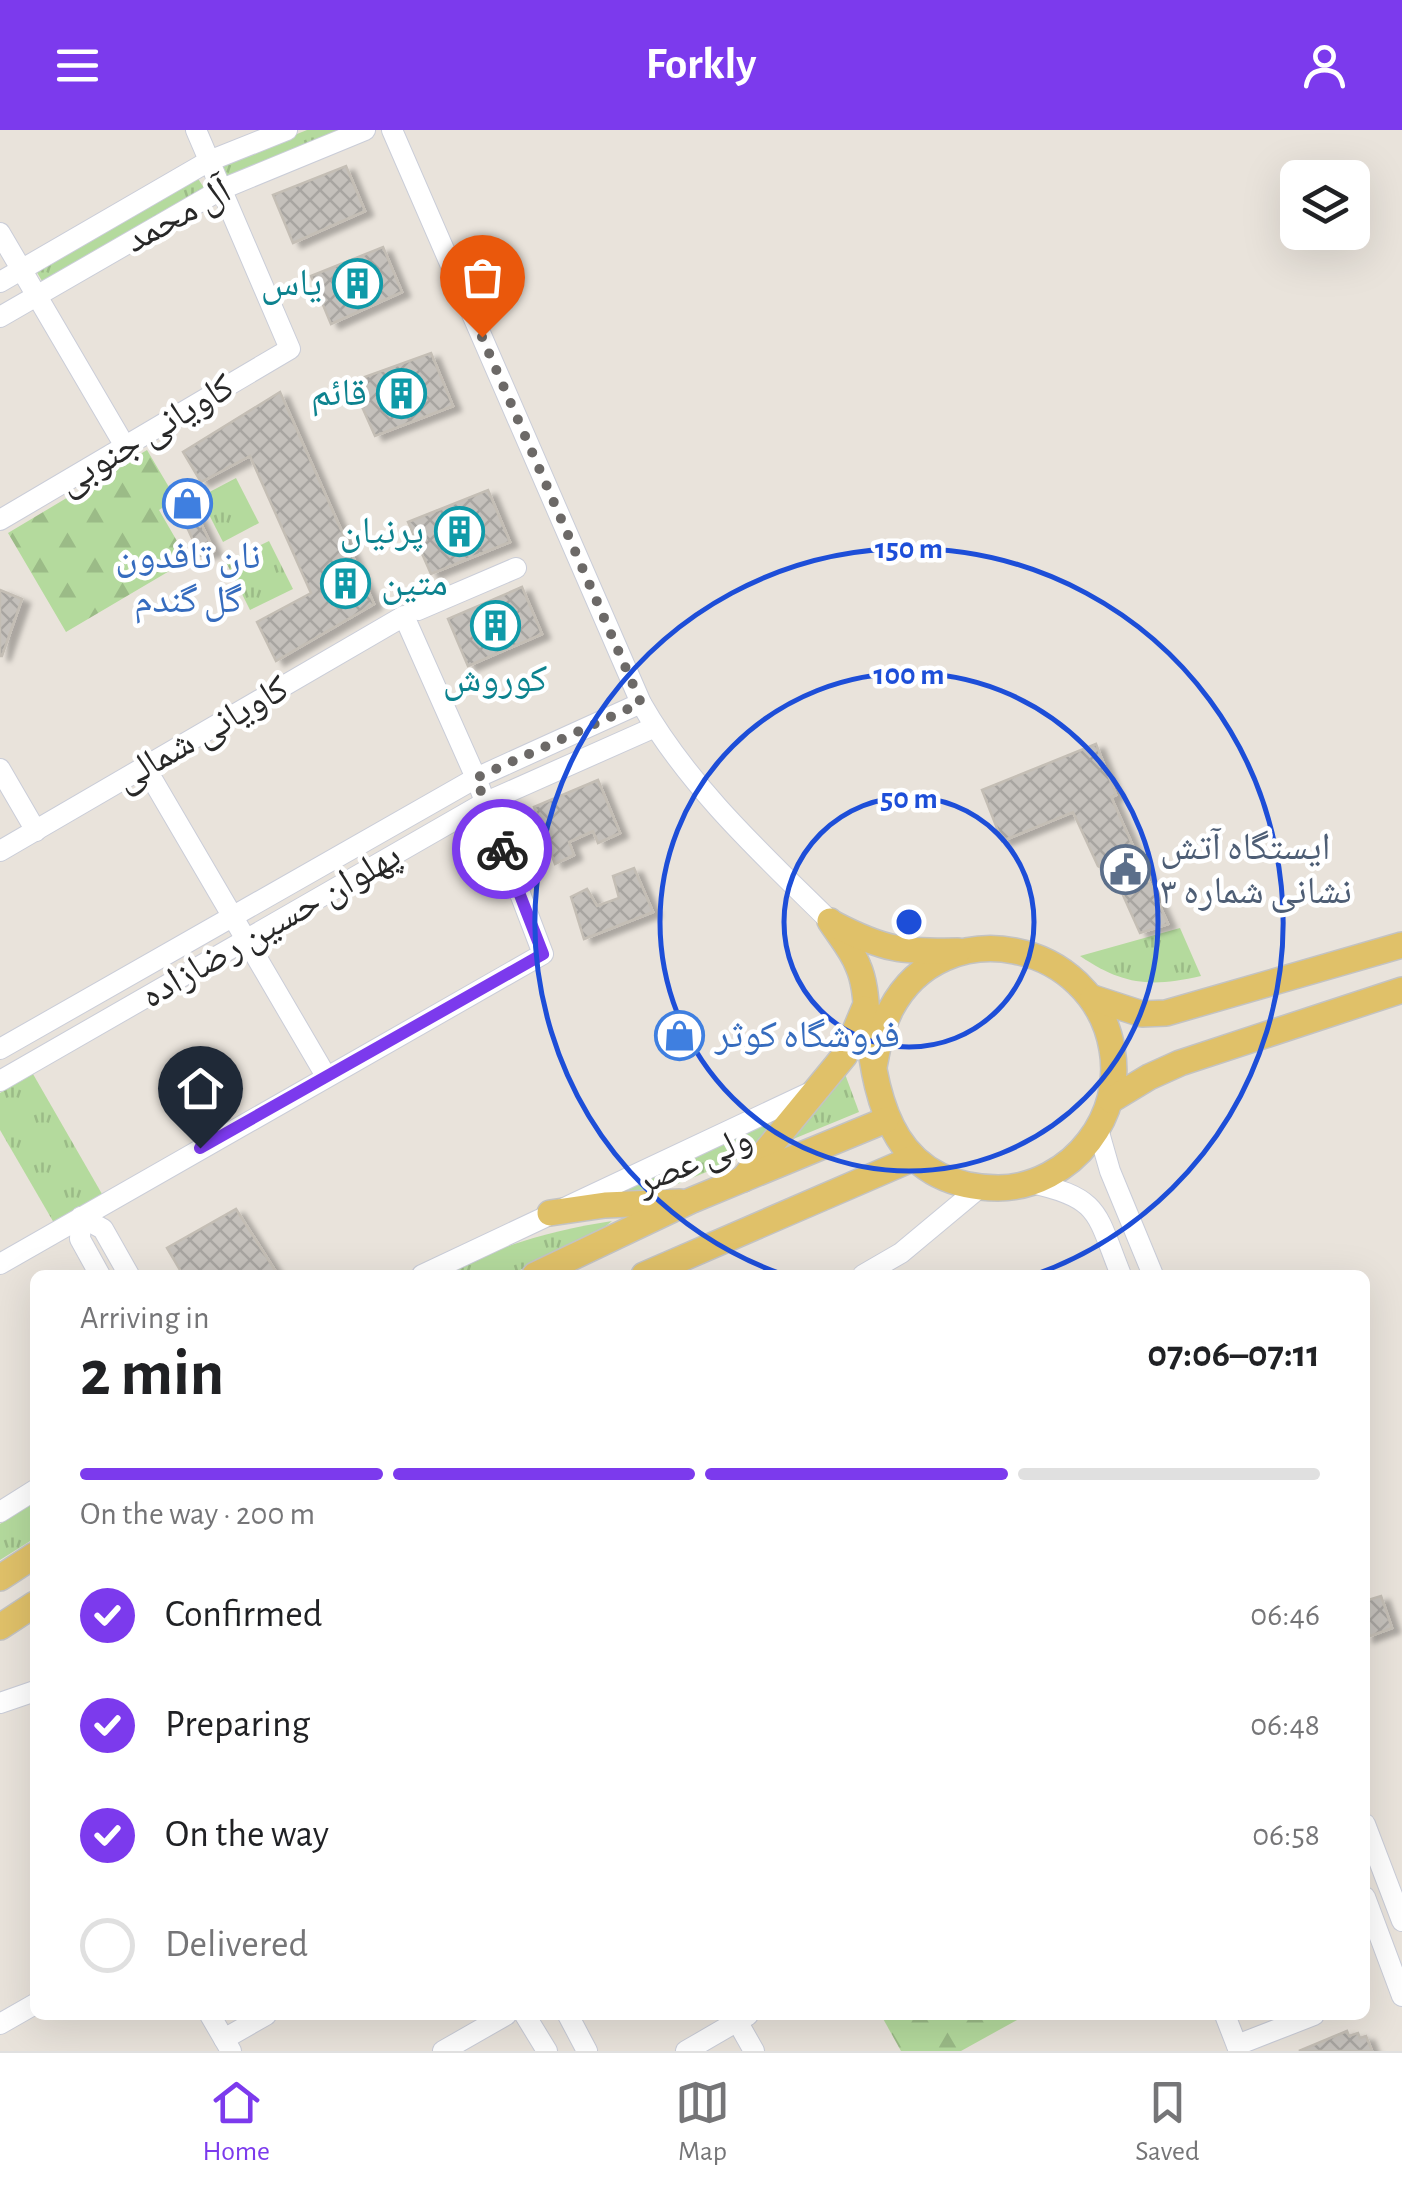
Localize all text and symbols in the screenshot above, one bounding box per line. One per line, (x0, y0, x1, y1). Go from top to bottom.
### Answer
icon: menu (50, 38, 105, 93)
icon: person (1297, 38, 1352, 93)
text: Forkly (646, 42, 756, 87)
map controls (1280, 160, 1370, 250)
button: layers (1280, 160, 1370, 250)
street label: آل محمد (119, 171, 239, 262)
pin (440, 235, 525, 338)
icon: bag (455, 250, 510, 305)
building icon: یاس (331, 258, 383, 310)
place label: یاس (261, 265, 322, 305)
street label: کاویانی جنوبی (51, 368, 242, 504)
building icon: قائم (376, 368, 428, 420)
place label: قائم (311, 375, 367, 417)
shop icon: نان تافدون گل گندم (162, 477, 214, 529)
building icon: پرنیان (433, 506, 485, 558)
place label: پرنیان (340, 513, 424, 553)
text: 150 m (875, 534, 943, 564)
place label: نان تافدون گل گندم (115, 538, 261, 624)
building icon: متین (320, 558, 372, 610)
place label: متین (381, 565, 448, 605)
building icon: کوروش (469, 600, 521, 652)
text: 100 m (874, 660, 944, 690)
place label: کوروش (443, 661, 547, 701)
street label: کاویانی شمالی (109, 669, 296, 800)
text: 50 m (880, 784, 938, 814)
courier (452, 799, 552, 899)
icon: bike (475, 822, 530, 877)
place label: ایستگاه آتش نشانی شماره ۳ (1160, 828, 1352, 913)
street label: پهلوان حسین رضازاده (135, 836, 408, 1017)
public building icon: ایستگاه آتش نشانی شماره ۳ (1099, 844, 1151, 896)
centre of rings (891, 904, 927, 940)
shop icon: فروشگاه کوثر (654, 1010, 706, 1062)
place label: فروشگاه کوثر (714, 1017, 900, 1055)
pin (158, 1046, 243, 1149)
icon: home (173, 1061, 228, 1116)
street label: ولی عصر (629, 1120, 759, 1205)
text: Arriving in (80, 1302, 209, 1334)
text: 07:06–07:11 (1147, 1336, 1320, 1374)
text: 2 min (80, 1342, 224, 1407)
text: On the way · 200 m (80, 1498, 315, 1530)
icon: check (80, 1588, 135, 1643)
text: Confirmed (165, 1596, 322, 1634)
text: 06:46 (1250, 1599, 1320, 1631)
icon: check (80, 1698, 135, 1753)
text: Preparing (165, 1706, 310, 1744)
text: 06:48 (1250, 1709, 1320, 1741)
icon: check (80, 1808, 135, 1863)
text: On the way (165, 1816, 329, 1854)
text: 06:58 (1252, 1819, 1320, 1851)
text: Delivered (165, 1926, 308, 1964)
tab: Home (203, 2075, 270, 2169)
tab: Map (675, 2075, 730, 2169)
tab: Saved (1135, 2075, 1199, 2169)

